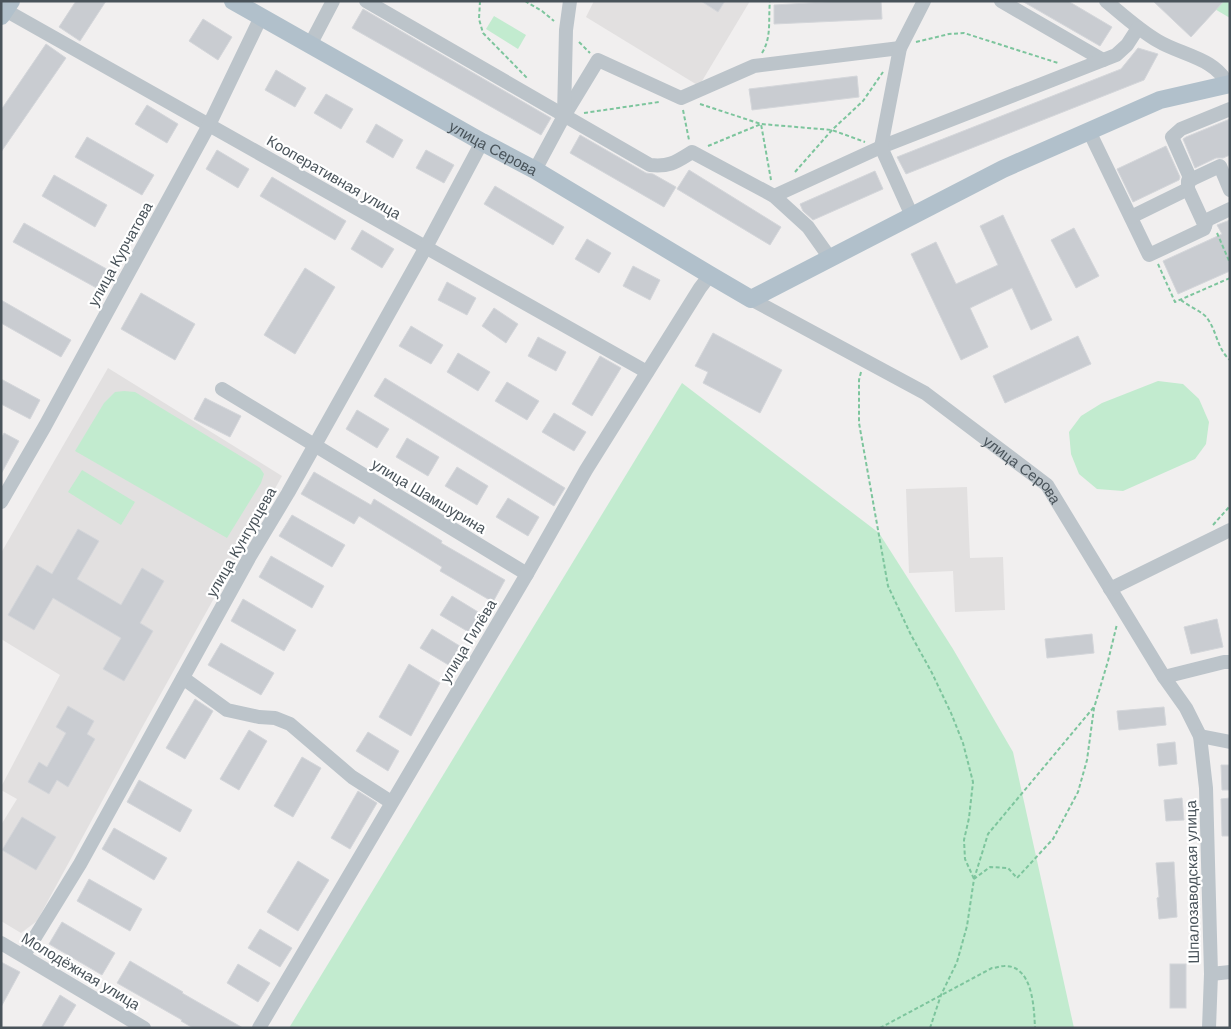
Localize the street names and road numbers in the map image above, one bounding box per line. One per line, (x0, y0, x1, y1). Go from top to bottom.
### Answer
street label: улица Серова (447, 117, 541, 179)
street label: Кооперативная улица (264, 132, 404, 223)
street label: улица Курчатова (84, 198, 156, 309)
street label: улица Серова (980, 432, 1065, 507)
street label: улица Шамшурина (369, 455, 490, 537)
street label: улица Кунгурцева (203, 483, 280, 600)
street label: улица Гилёва (436, 596, 500, 686)
street label: Шпалозаводская улица (1182, 800, 1202, 964)
street label: Молодёжная улица (19, 929, 144, 1013)

